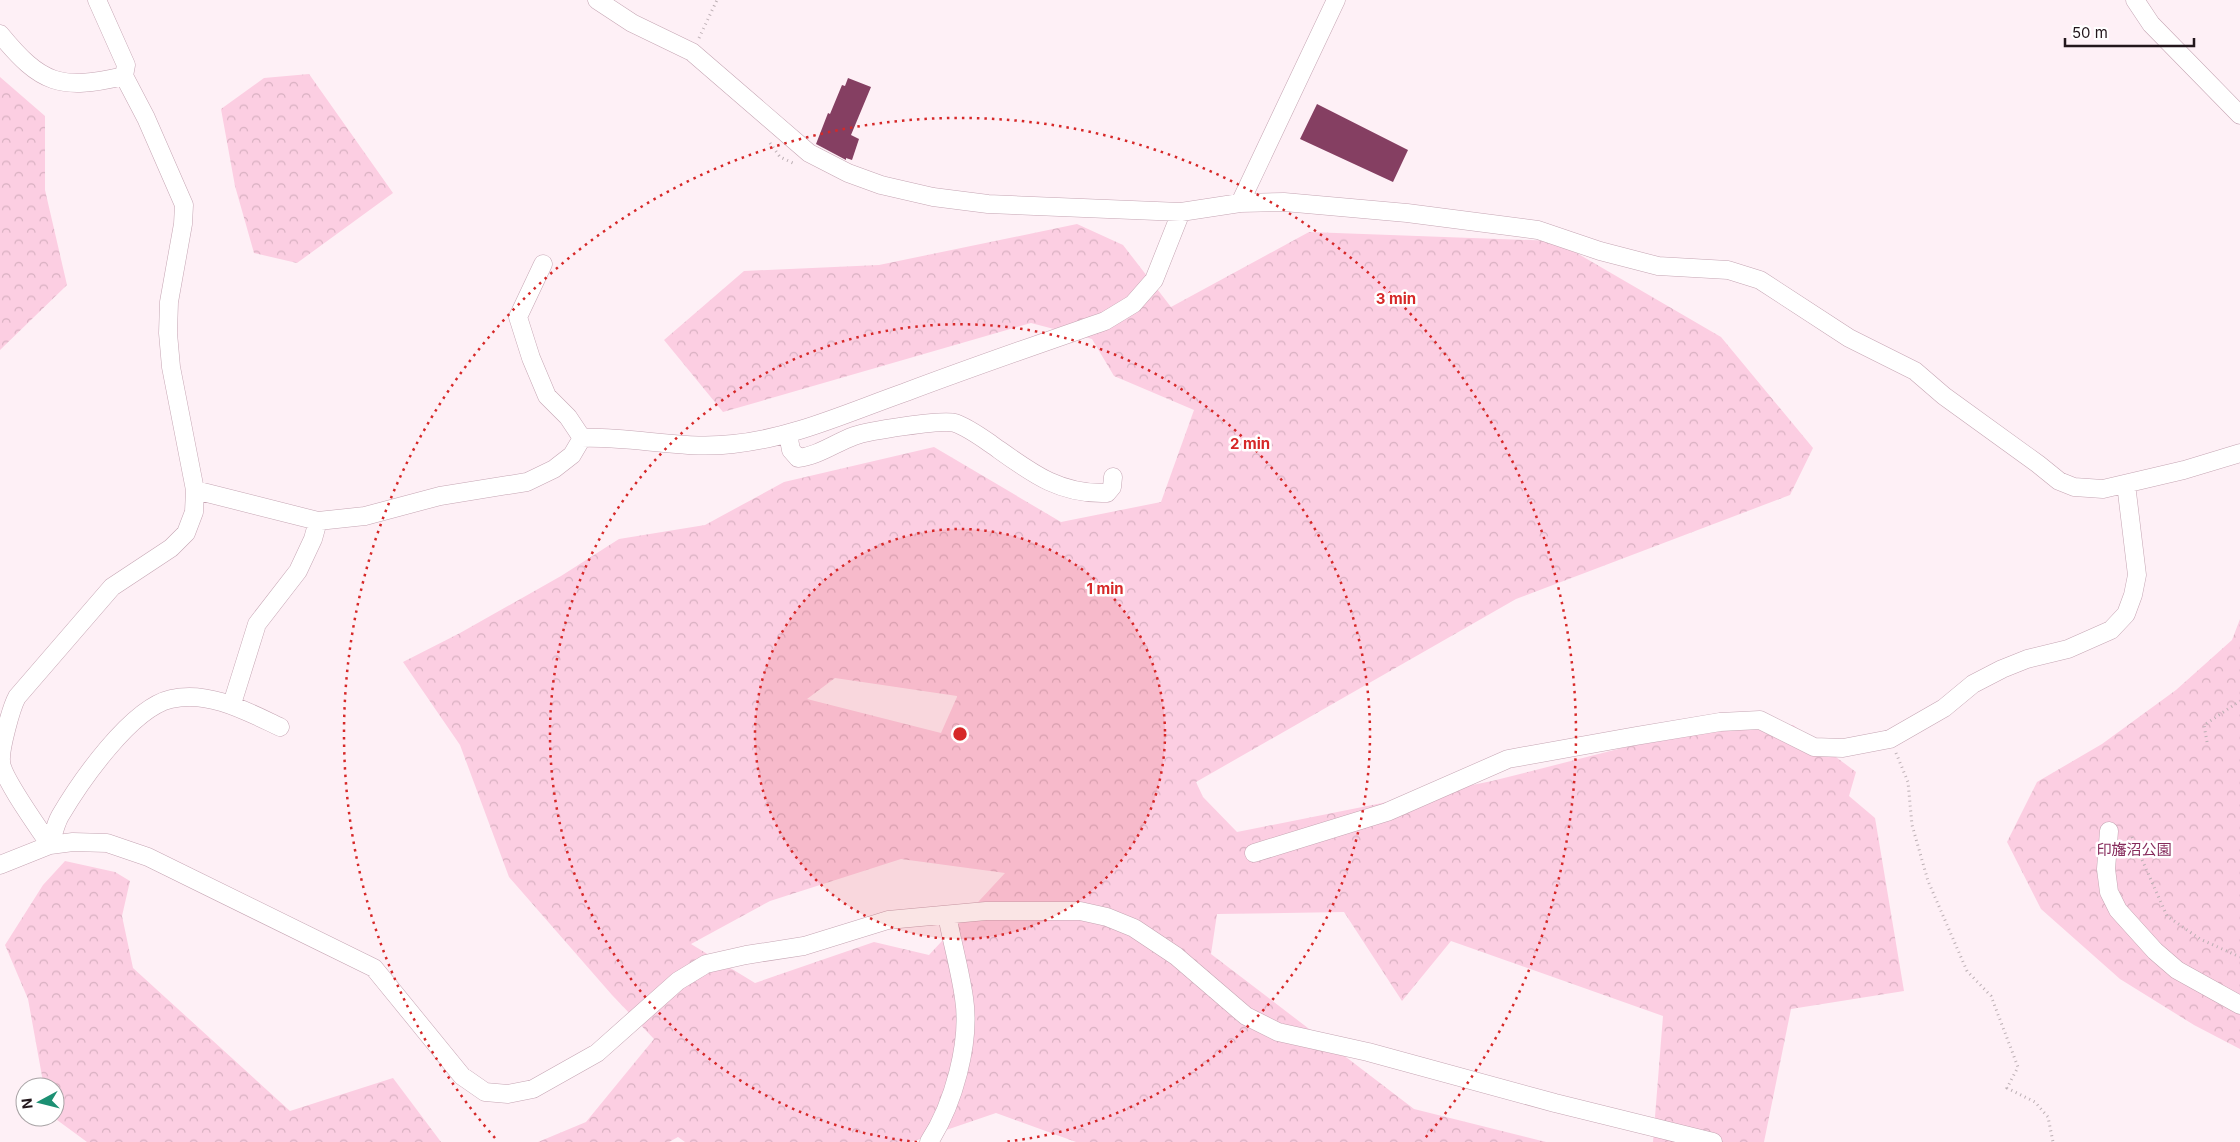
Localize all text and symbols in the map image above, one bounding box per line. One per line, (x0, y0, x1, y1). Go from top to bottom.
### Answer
scale bar (2065, 15, 2194, 47)
text: 50 m (2072, 23, 2108, 42)
text: 3 min (1376, 289, 1416, 308)
text: 2 min (1230, 434, 1270, 453)
text: 1 min (1086, 579, 1124, 598)
centre of rings (951, 725, 969, 743)
park label: 印旛沼公園 (2096, 840, 2172, 859)
north arrow (15, 1077, 65, 1127)
text: N (18, 1097, 36, 1110)

